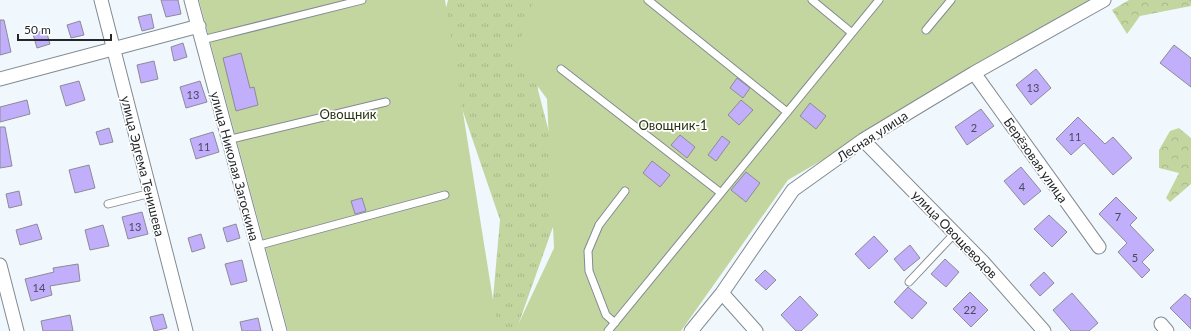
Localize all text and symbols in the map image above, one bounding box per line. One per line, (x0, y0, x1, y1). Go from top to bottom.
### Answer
scale bar (18, 16, 111, 42)
text: 50 m (24, 22, 51, 37)
house number: 13 (1027, 81, 1039, 94)
house number: 13 (187, 88, 199, 101)
street label: улица Николая Загоскина (207, 90, 263, 242)
street label: улица Эдгема Тенишева (118, 94, 168, 238)
park label: Овощник (320, 106, 377, 122)
street label: Лесная улица (833, 107, 910, 165)
street label: Берёзовая улица (1001, 114, 1071, 206)
park label: Овощник-1 (638, 117, 708, 133)
house number: 2 (971, 121, 977, 134)
house number: 11 (1069, 130, 1081, 143)
house number: 11 (198, 140, 210, 153)
house number: 4 (1019, 180, 1026, 193)
street label: улица Овощеводов (909, 187, 1001, 281)
house number: 7 (1115, 210, 1121, 223)
house number: 13 (129, 220, 141, 233)
house number: 5 (1132, 251, 1138, 264)
house number: 14 (33, 281, 46, 294)
house number: 22 (964, 303, 976, 316)

